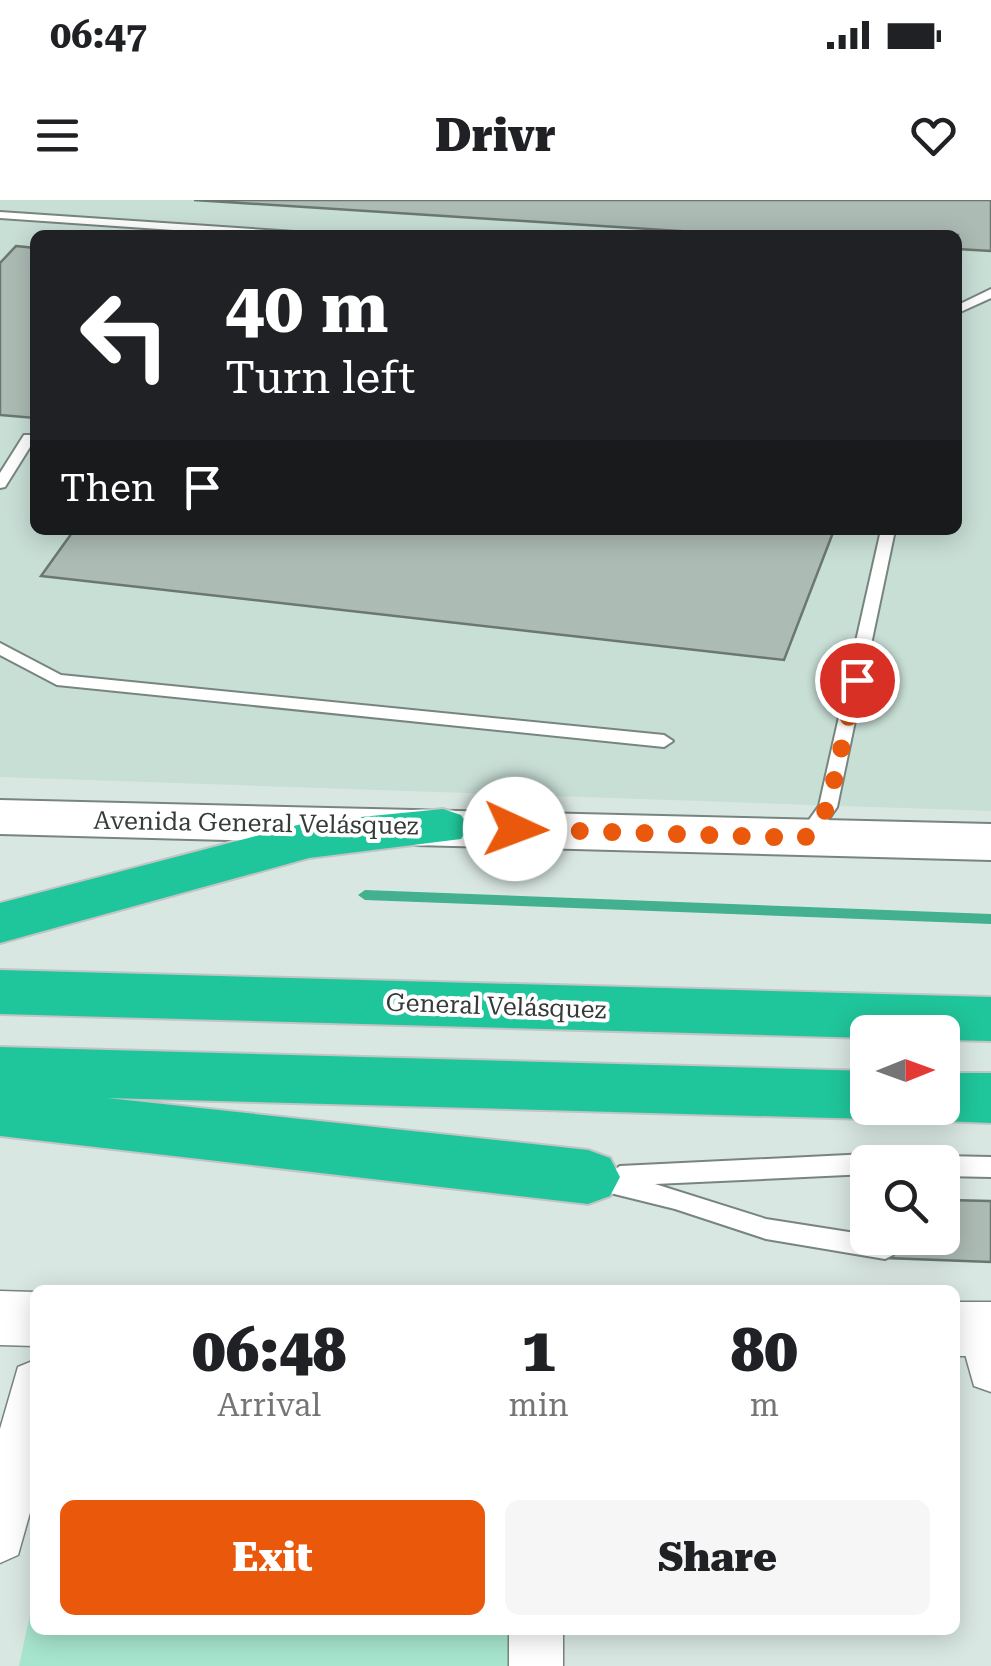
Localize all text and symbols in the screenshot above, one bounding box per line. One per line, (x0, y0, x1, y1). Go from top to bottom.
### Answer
text: 06:47 (50, 13, 147, 57)
icon: menu (30, 108, 85, 163)
icon: heart (906, 108, 961, 163)
text: Drivr (435, 109, 556, 162)
text: 40 m (225, 267, 389, 349)
icon: left (60, 270, 190, 400)
text: Turn left (225, 351, 415, 404)
icon: arrive (175, 460, 230, 515)
text: Then (60, 466, 155, 510)
pin (815, 638, 900, 723)
icon: arrive (830, 653, 885, 708)
position arrow (463, 777, 567, 881)
street label: Avenida General Velásquez (93, 806, 419, 840)
street label: General Velásquez (385, 988, 607, 1024)
north arrow (850, 1015, 960, 1125)
map controls (850, 1015, 960, 1255)
button: search (850, 1145, 960, 1255)
text: 06:48 (192, 1315, 346, 1386)
text: 1 (522, 1315, 555, 1386)
text: 80 (731, 1315, 798, 1386)
text: Arrival (217, 1386, 321, 1424)
text: min (509, 1386, 569, 1424)
text: m (750, 1386, 779, 1424)
button: Exit (60, 1500, 485, 1615)
button: Share (505, 1500, 930, 1615)

